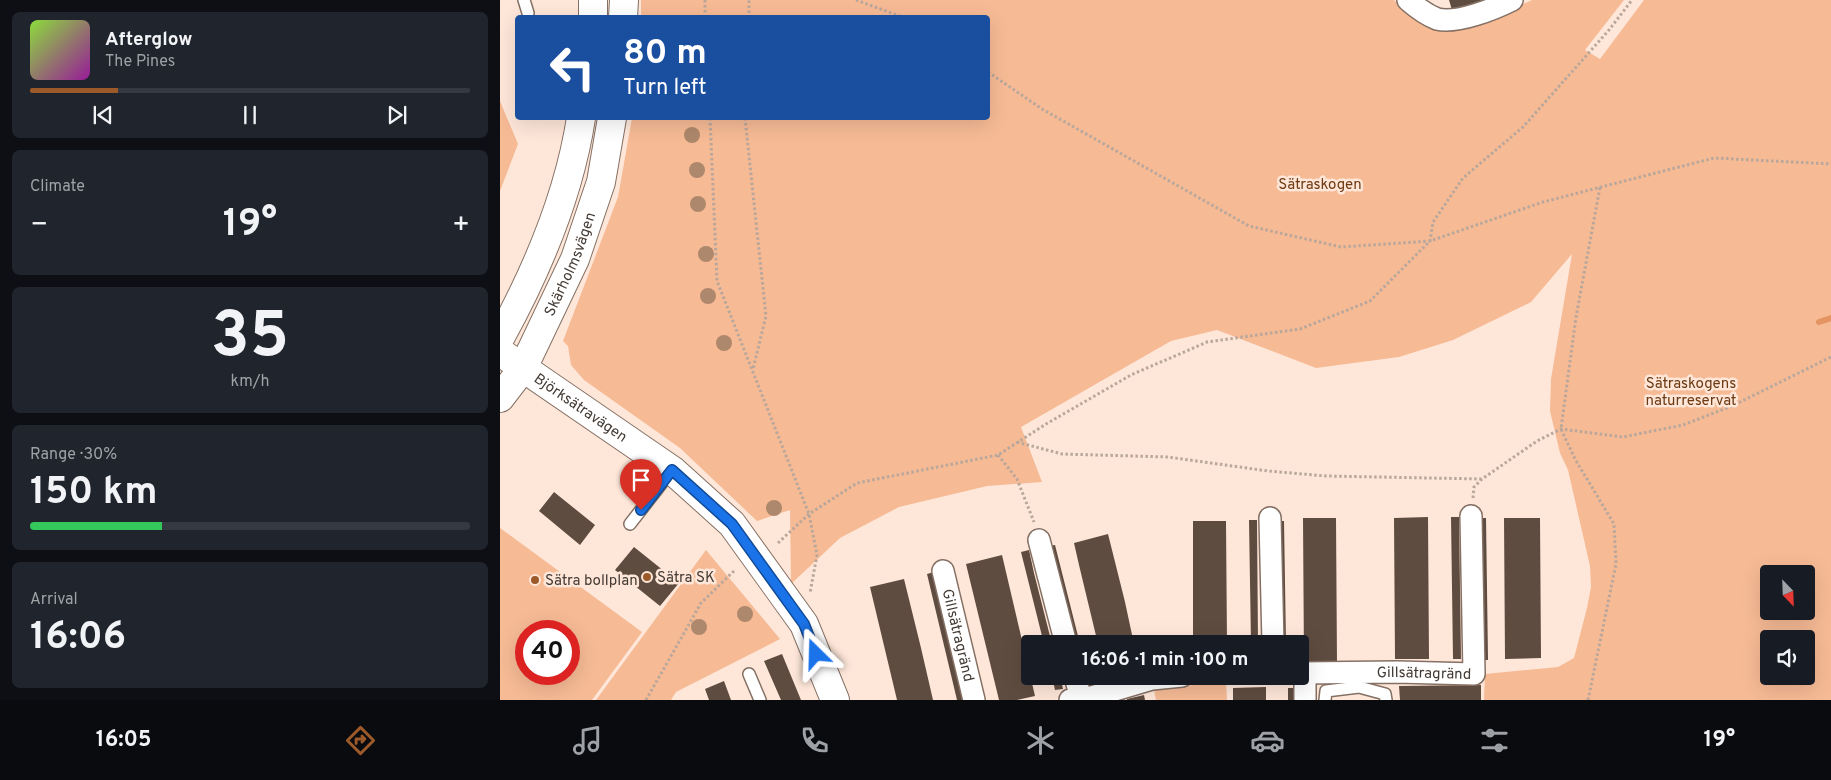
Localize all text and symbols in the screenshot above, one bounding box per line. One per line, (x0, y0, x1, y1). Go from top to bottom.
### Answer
text: Afterglow (105, 28, 193, 52)
text: 80 m (623, 32, 707, 76)
icon: left (540, 35, 605, 100)
text: The Pines (105, 52, 175, 72)
text: Turn left (623, 75, 706, 102)
icon: previous (89, 101, 117, 129)
icon: pause (236, 101, 264, 129)
icon: next (383, 101, 411, 129)
park label: Sätraskogen (1278, 176, 1362, 195)
text: Climate (30, 177, 85, 197)
text: 19° (223, 201, 277, 250)
text: − (30, 208, 48, 244)
text: + (452, 208, 470, 244)
street label: Skärholmsvägen (541, 210, 601, 320)
text: 35 (211, 298, 289, 380)
street label: Björksätravägen (530, 370, 630, 447)
text: km/h (231, 372, 269, 392)
park label: Sätraskogens naturreservat (1646, 375, 1736, 411)
text: Range · 30% (30, 445, 117, 465)
pin (620, 459, 662, 510)
icon: arrive (627, 466, 655, 494)
text: 150 km (30, 469, 157, 518)
north arrow (1760, 565, 1815, 620)
map controls (1760, 565, 1815, 685)
place label: Sätra SK (657, 569, 715, 588)
marker: Sätra SK (641, 571, 653, 583)
place label: Sätra bollplan (545, 572, 638, 591)
marker: Sätra bollplan (529, 574, 541, 586)
street label: Gillsätragränd (937, 587, 977, 684)
text: Arrival (30, 590, 78, 610)
text: 16:06 (30, 614, 126, 663)
speed limit sign: 40 (515, 620, 580, 685)
position arrow (789, 627, 841, 679)
button: sound (1760, 630, 1815, 685)
text: 16:06 · 1 min · 100 m (1082, 648, 1248, 672)
street label: Gillsätragränd (1377, 664, 1472, 685)
icon: directions (343, 723, 378, 758)
icon: music (570, 723, 605, 758)
icon: phone (797, 723, 832, 758)
icon: climate (1023, 723, 1058, 758)
icon: car (1250, 723, 1285, 758)
icon: filters (1477, 723, 1512, 758)
text: 16:05 (96, 727, 151, 754)
text: 19° (1704, 727, 1735, 754)

